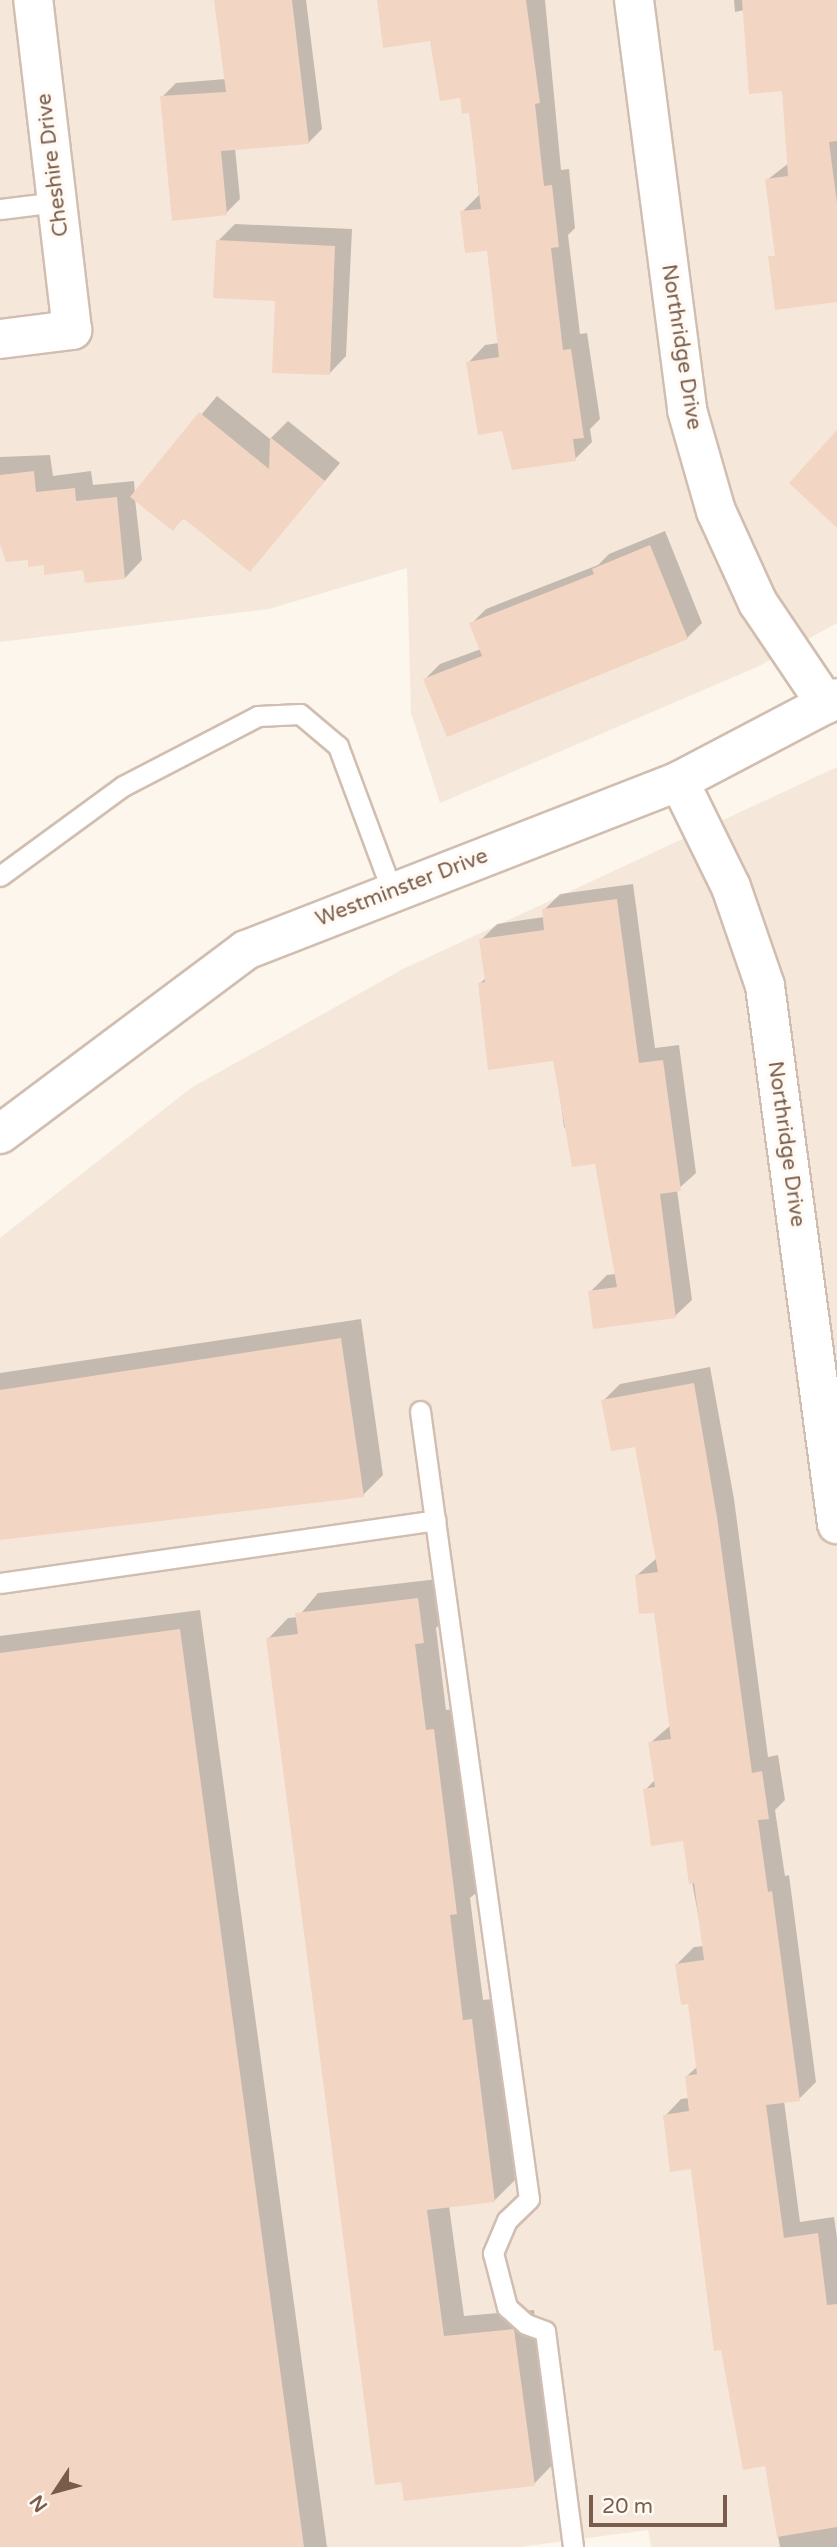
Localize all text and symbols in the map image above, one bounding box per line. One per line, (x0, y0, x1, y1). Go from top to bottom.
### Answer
street label: Cheshire Drive (32, 92, 74, 238)
street label: Northridge Drive (655, 263, 707, 431)
street label: Westminster Drive (312, 844, 492, 932)
street label: Northridge Drive (762, 1060, 810, 1228)
north arrow (21, 2456, 91, 2526)
scale bar (592, 2480, 730, 2524)
text: N (26, 2491, 52, 2516)
text: 20 m (602, 2494, 653, 2519)

